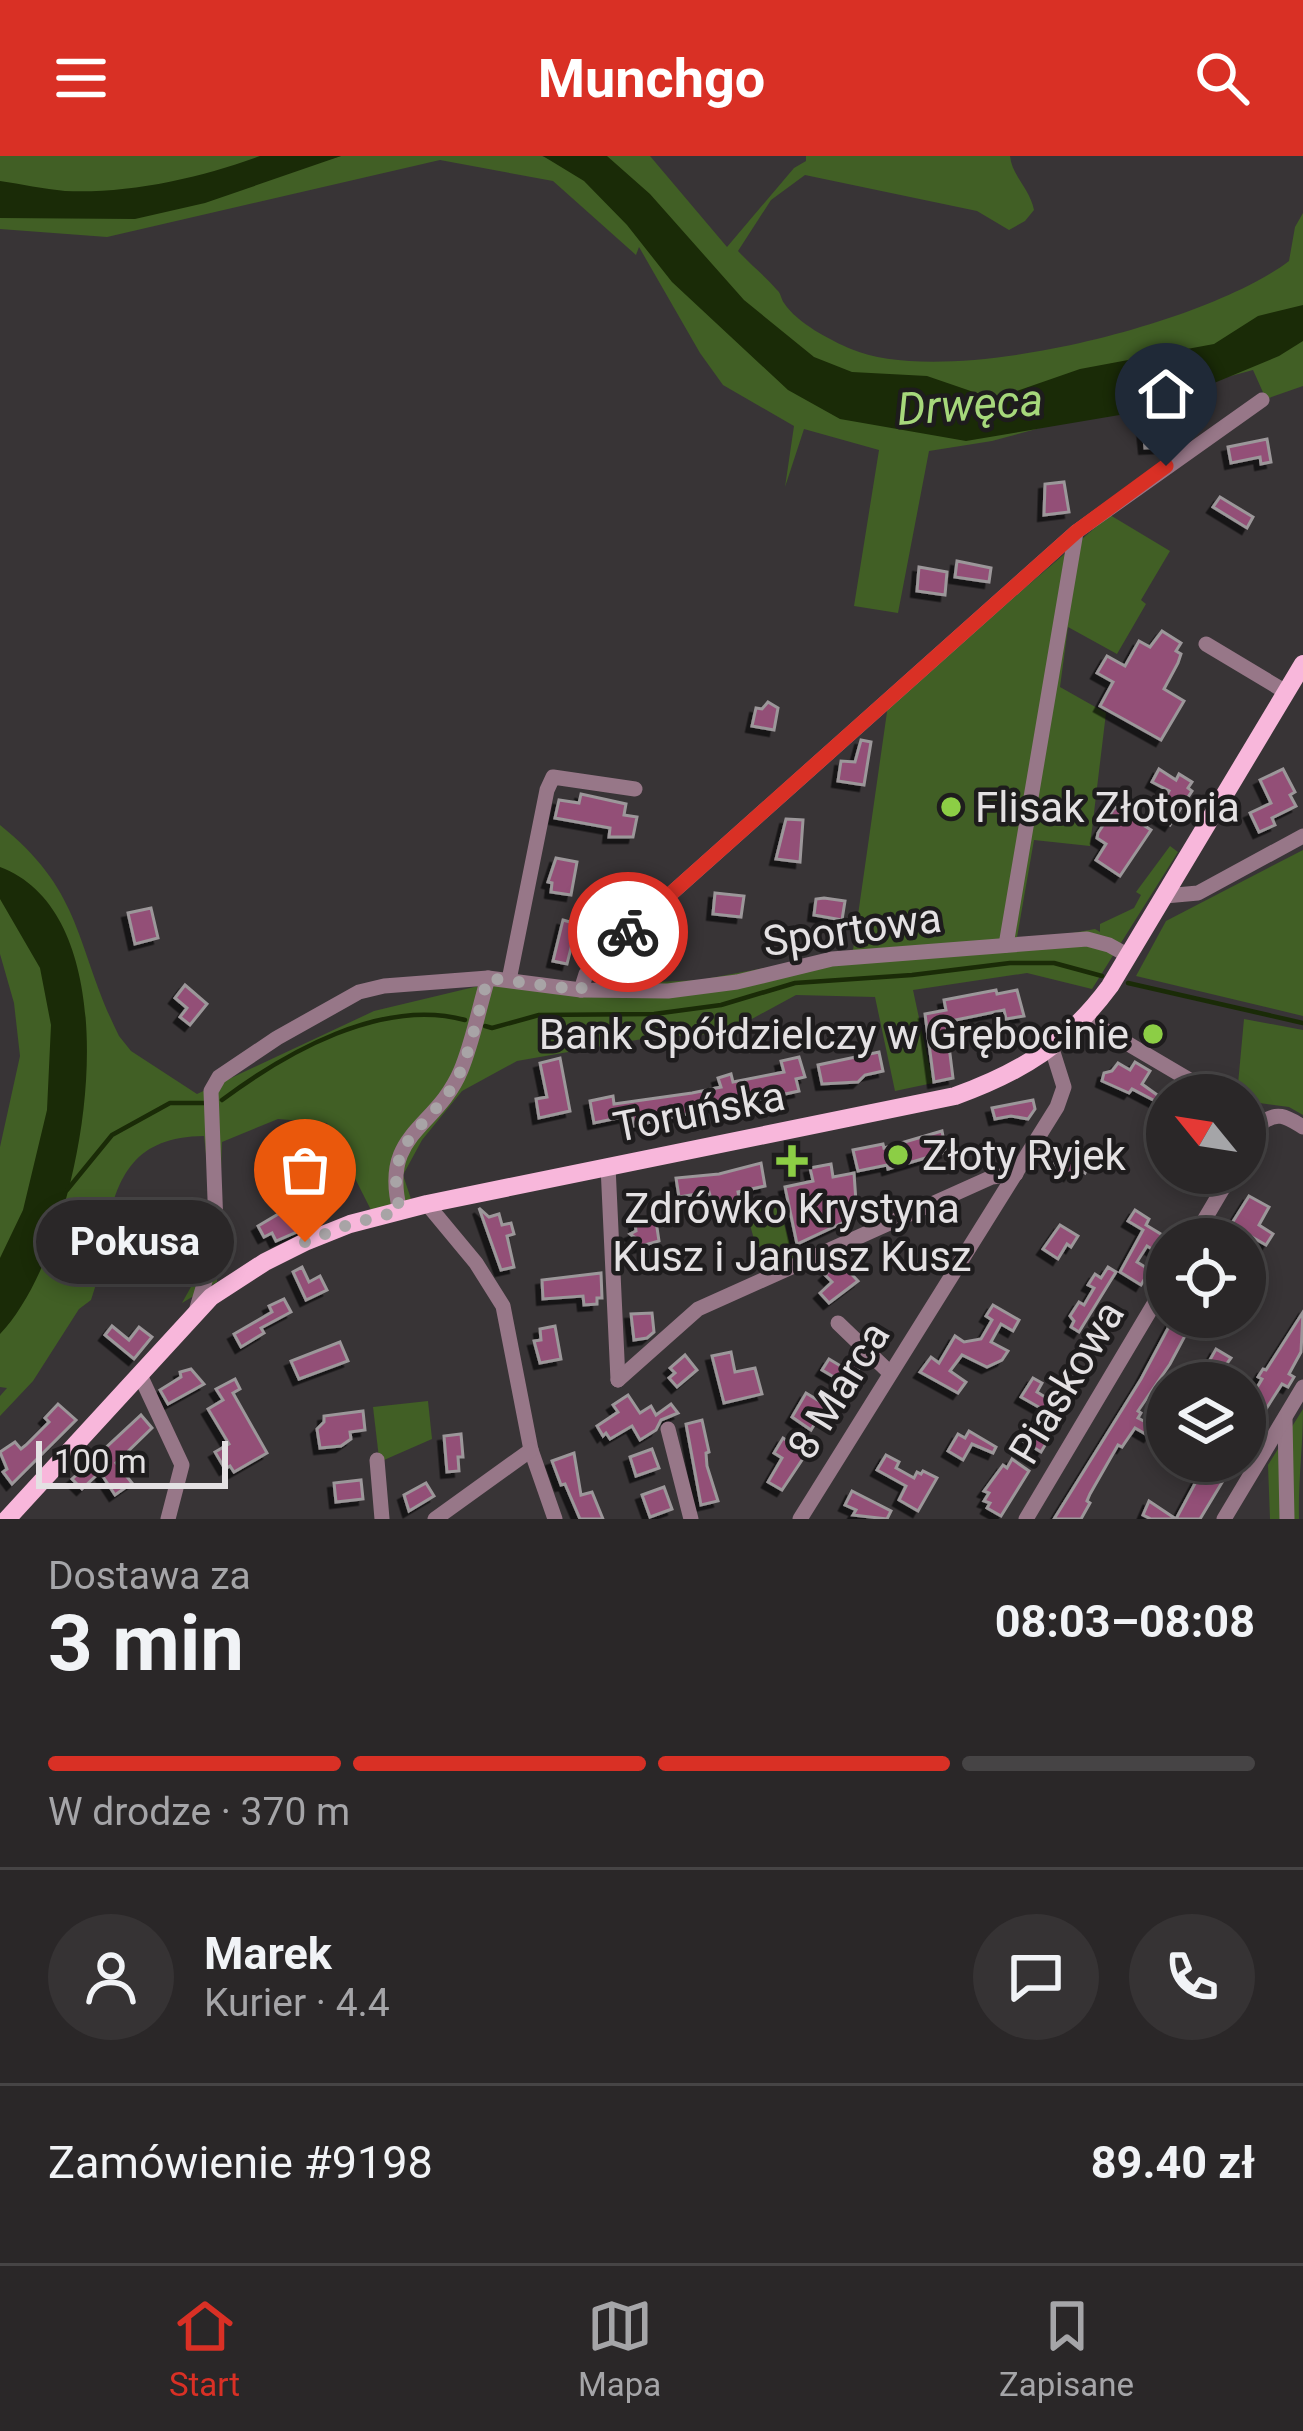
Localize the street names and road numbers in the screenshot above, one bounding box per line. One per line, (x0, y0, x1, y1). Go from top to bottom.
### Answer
street label: Sportowa (760, 893, 944, 966)
street label: Toruńska (609, 1071, 789, 1152)
street label: Piaskowa (999, 1292, 1134, 1472)
street label: 8 Marca (777, 1313, 900, 1468)

